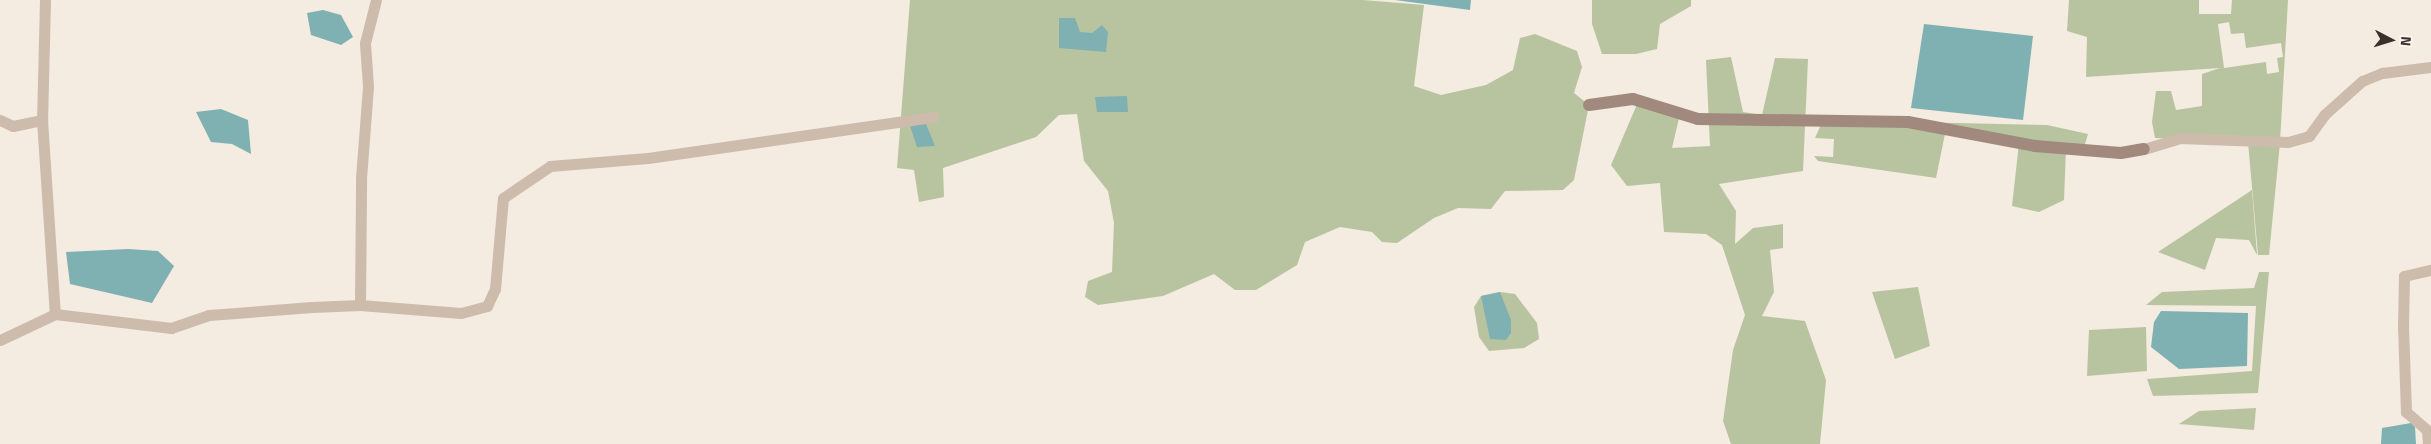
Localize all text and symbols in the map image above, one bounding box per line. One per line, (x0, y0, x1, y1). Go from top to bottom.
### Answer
north arrow (2366, 15, 2416, 65)
text: N (2396, 36, 2417, 47)

